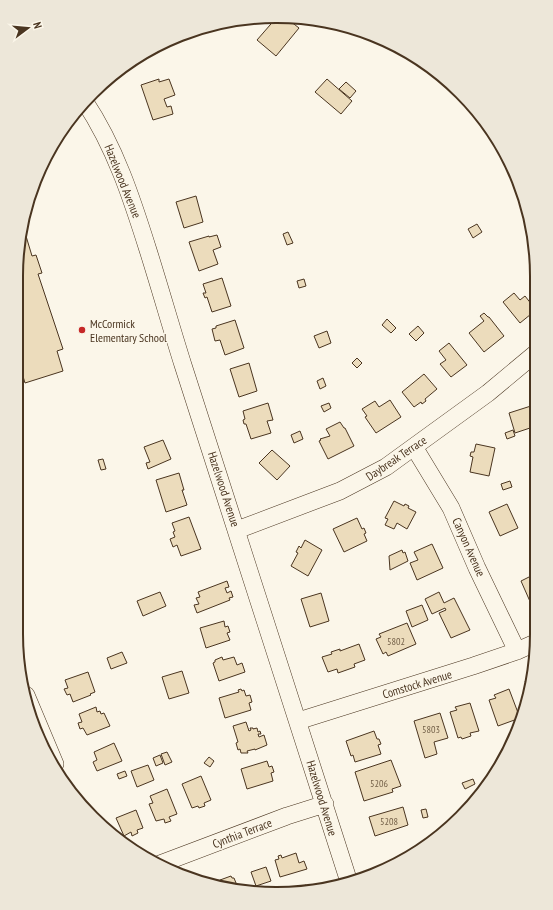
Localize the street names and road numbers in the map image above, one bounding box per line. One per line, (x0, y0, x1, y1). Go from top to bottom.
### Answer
street label: Hazelwood Avenue (101, 142, 145, 220)
street label: Daybreak Terrace (363, 432, 429, 484)
street label: Hazelwood Avenue (205, 449, 243, 529)
street label: Canyon Avenue (449, 515, 489, 579)
street label: Comstock Avenue (380, 666, 454, 702)
street label: Hazelwood Avenue (303, 758, 341, 838)
street label: Cynthia Terrace (210, 815, 274, 851)

